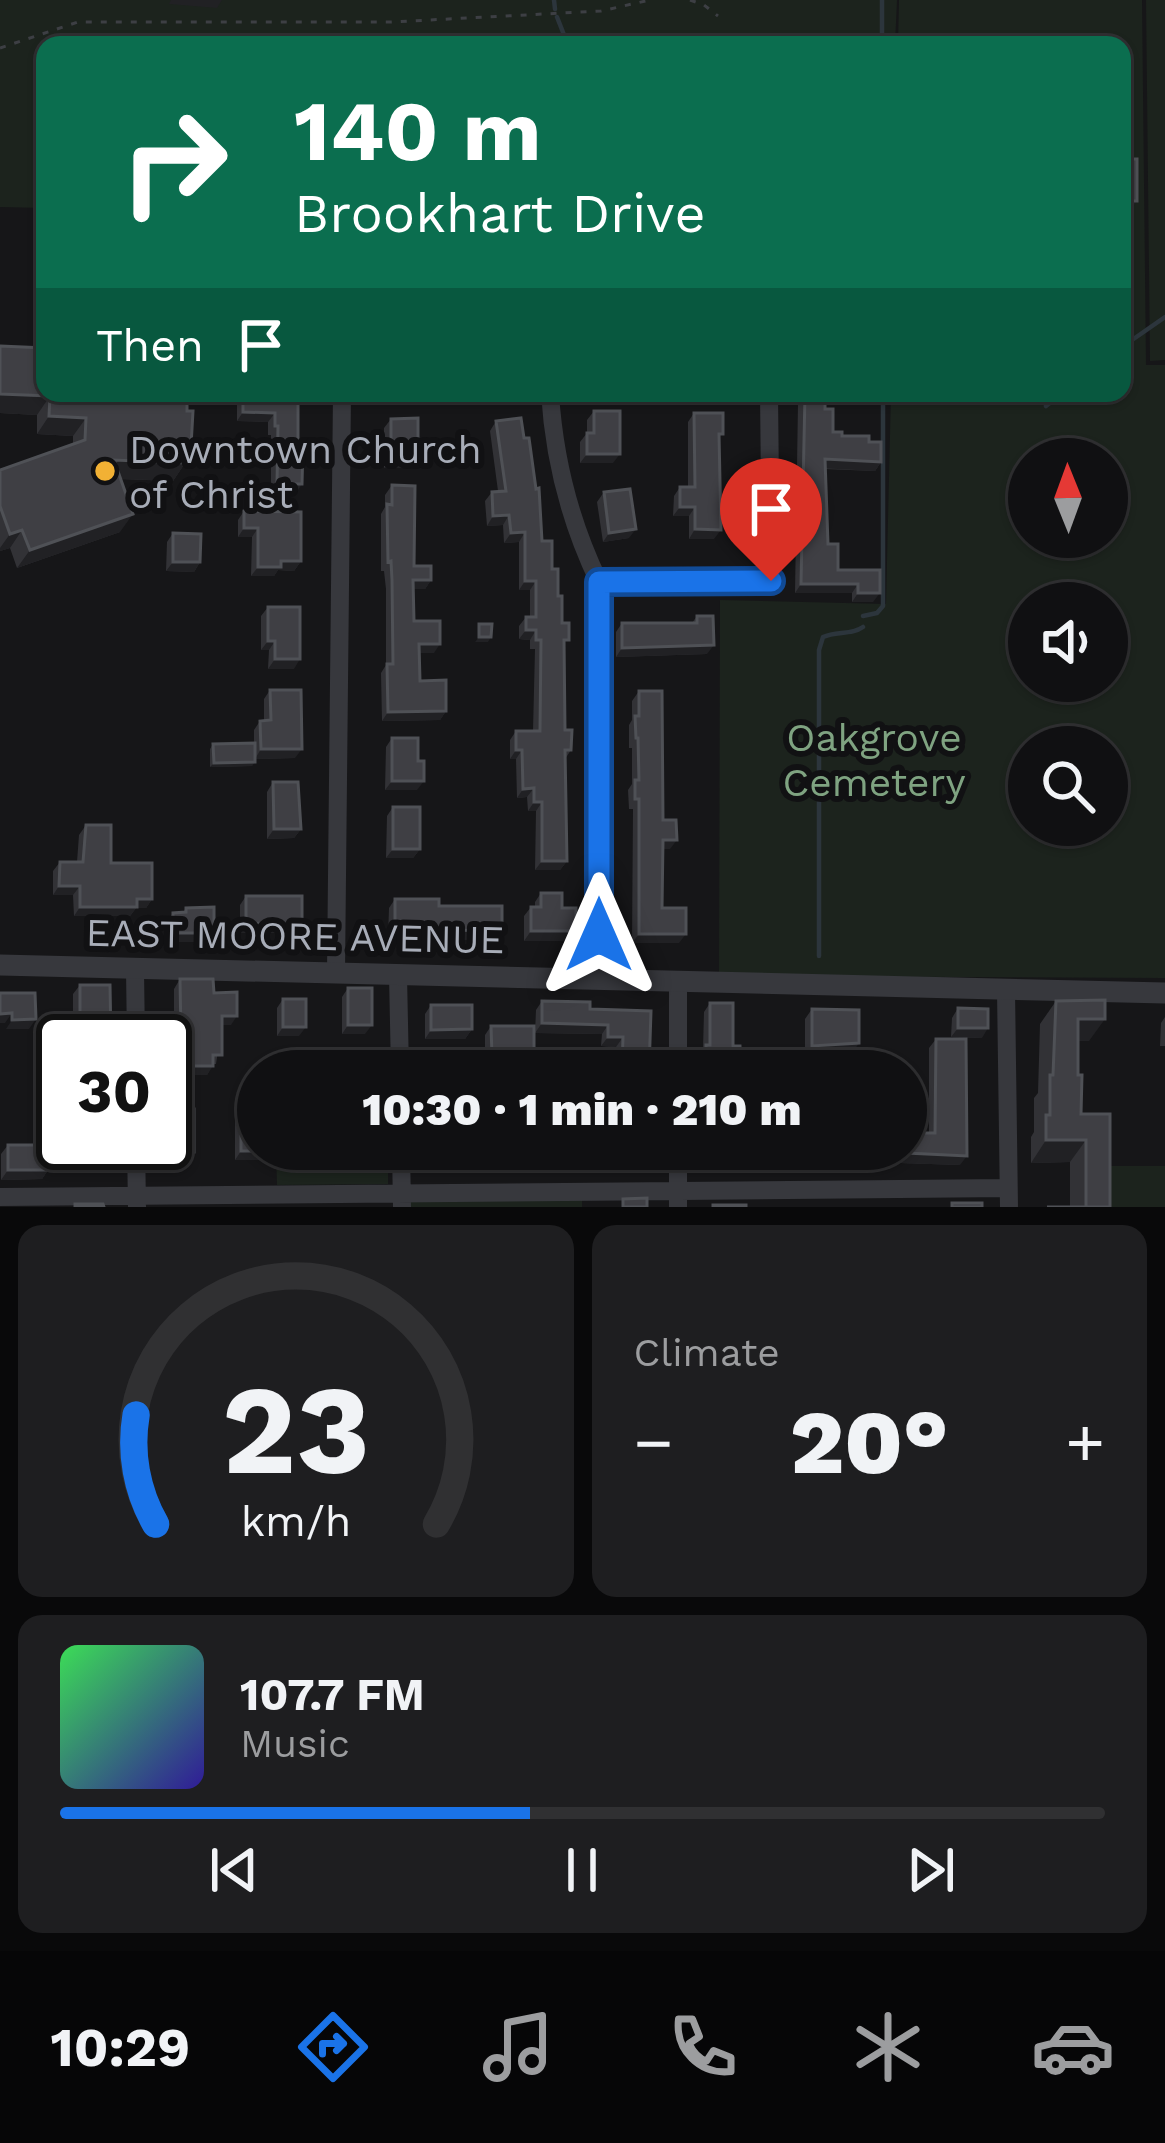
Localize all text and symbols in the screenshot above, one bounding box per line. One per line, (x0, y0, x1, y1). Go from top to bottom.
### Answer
text: 140 m (294, 82, 542, 180)
icon: right (96, 84, 252, 240)
text: Brookhart Drive (294, 182, 706, 245)
icon: arrive (228, 312, 294, 378)
text: Then (96, 319, 204, 372)
place label: Downtown Church of Christ (129, 427, 482, 517)
north arrow (1008, 438, 1128, 558)
map controls (1008, 438, 1128, 846)
marker: Downtown Church of Christ (92, 458, 118, 484)
pin (720, 458, 822, 581)
icon: arrive (738, 476, 804, 542)
button: sound (1008, 582, 1128, 702)
park label: Oakgrove Cemetery (782, 715, 966, 805)
button: search (1008, 726, 1128, 846)
position arrow (536, 872, 662, 998)
street label: EAST MOORE AVENUE (85, 910, 505, 962)
speed limit sign: 30 (36, 1014, 192, 1170)
text: 10:30 · 1 min · 210 m (362, 1083, 802, 1136)
text: Climate (634, 1330, 780, 1375)
text: 23 (222, 1357, 370, 1503)
text: 20° (790, 1389, 948, 1495)
text: − (634, 1404, 673, 1481)
text: + (1065, 1404, 1105, 1481)
text: km/h (240, 1496, 351, 1546)
text: 107.7 FM (240, 1668, 425, 1721)
text: Music (240, 1721, 350, 1766)
icon: previous (201, 1837, 267, 1903)
icon: pause (549, 1837, 615, 1903)
icon: next (898, 1837, 964, 1903)
icon: directions (291, 2005, 375, 2089)
icon: music (476, 2005, 560, 2089)
icon: phone (661, 2005, 745, 2089)
icon: climate (846, 2005, 930, 2089)
icon: car (1031, 2005, 1115, 2089)
text: 10:29 (50, 2016, 190, 2079)

